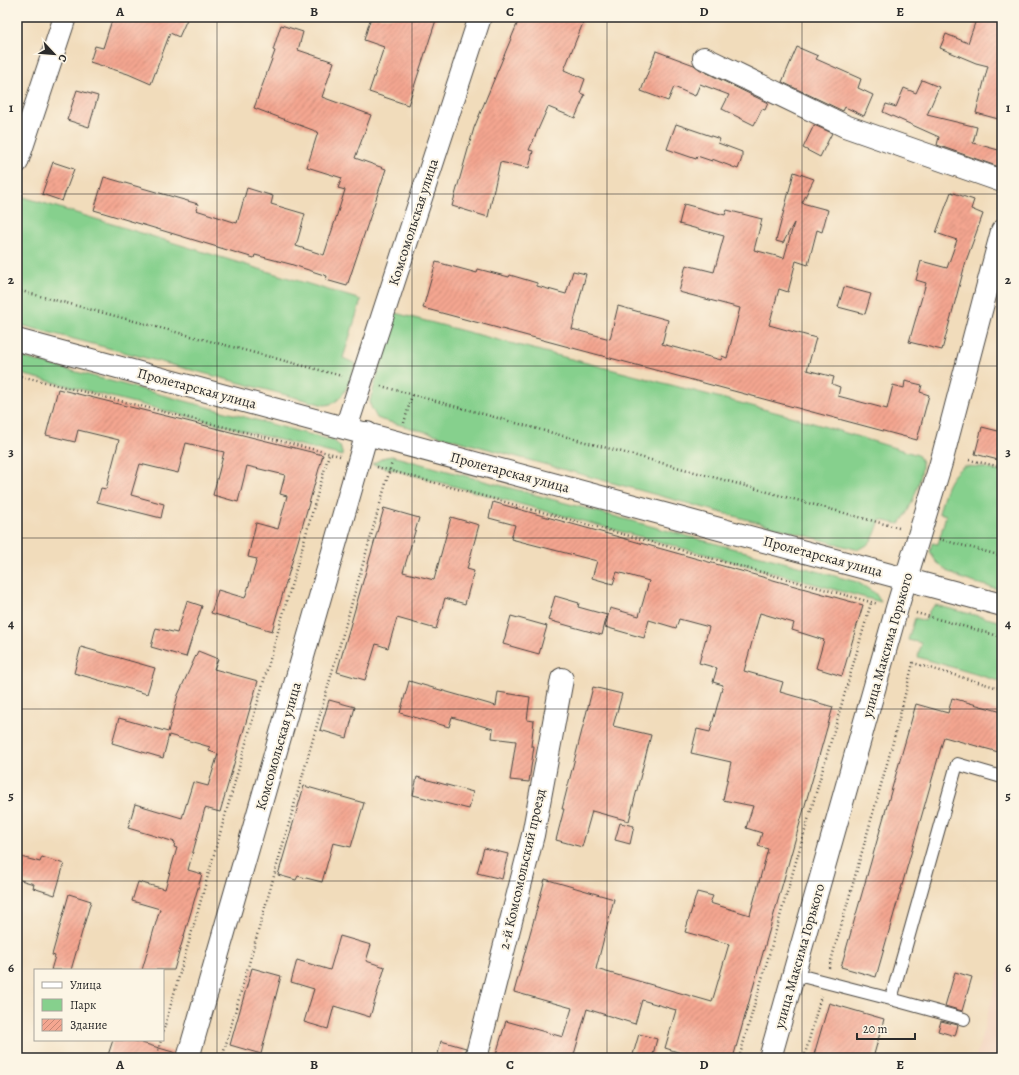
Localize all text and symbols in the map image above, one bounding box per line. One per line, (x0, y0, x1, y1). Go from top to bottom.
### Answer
text: A (115, 3, 125, 20)
text: B (310, 3, 318, 20)
text: C (506, 3, 514, 20)
text: D (699, 3, 709, 20)
text: E (896, 3, 904, 20)
north arrow (34, 34, 74, 74)
text: С (54, 52, 71, 65)
text: 1 (9, 99, 14, 116)
text: 1 (1006, 99, 1011, 116)
street label: Комсомольская улица (384, 156, 443, 288)
text: 2 (8, 271, 15, 288)
text: 2 (1005, 271, 1012, 288)
street label: Пролетарская улица (135, 363, 259, 414)
text: 3 (8, 443, 14, 460)
text: 3 (1005, 443, 1011, 460)
street label: Пролетарская улица (448, 447, 572, 498)
street label: Пролетарская улица (761, 531, 885, 582)
street label: улица Максима Горького (857, 570, 917, 721)
text: 4 (8, 615, 14, 632)
text: 4 (1005, 615, 1011, 632)
street label: Комсомольская улица (251, 679, 306, 812)
text: 5 (8, 787, 14, 804)
street label: 2-й Комсомольский проезд (495, 787, 550, 951)
text: 5 (1005, 787, 1011, 804)
street label: улица Максима Горького (769, 881, 829, 1032)
text: 6 (8, 959, 14, 976)
text: 6 (1005, 959, 1011, 976)
legend (34, 969, 164, 1041)
text: Улица (70, 977, 102, 993)
text: Парк (70, 997, 96, 1013)
scale bar (857, 1015, 915, 1041)
text: Здание (70, 1017, 107, 1033)
text: 20 m (863, 1021, 887, 1037)
text: A (115, 1056, 125, 1073)
text: B (310, 1056, 318, 1073)
text: C (506, 1056, 514, 1073)
text: D (699, 1056, 709, 1073)
text: E (896, 1056, 904, 1073)

